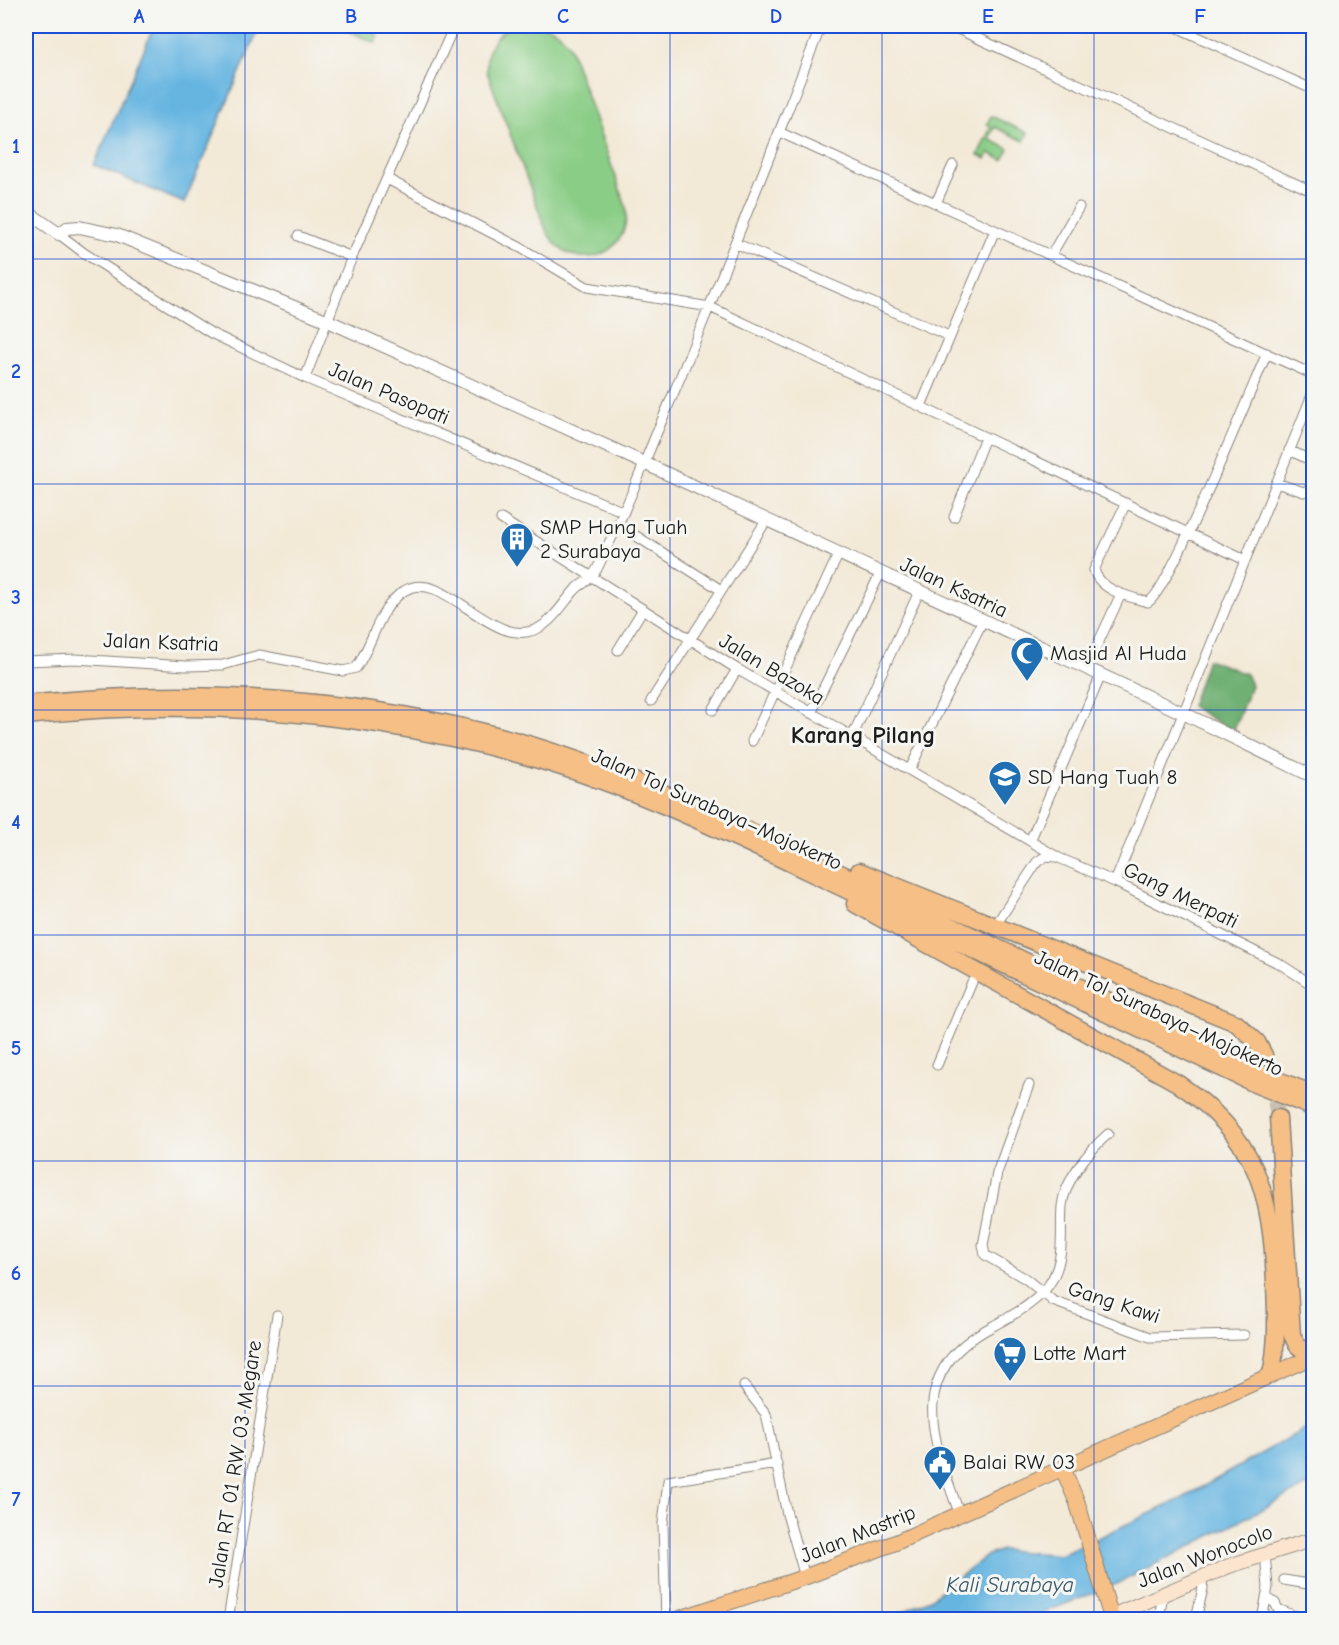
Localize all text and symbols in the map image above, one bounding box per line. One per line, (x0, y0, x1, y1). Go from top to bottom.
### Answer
text: A (133, 5, 145, 28)
text: B (345, 5, 357, 28)
text: C (557, 5, 569, 28)
text: D (770, 5, 782, 28)
text: E (982, 5, 994, 28)
text: F (1194, 5, 1206, 28)
text: 1 (12, 135, 20, 158)
street label: Jalan Pasopati (325, 357, 453, 429)
text: 2 (11, 360, 21, 383)
place label: SMP Hang Tuah 2 Surabaya (540, 515, 688, 563)
building icon: SMP Hang Tuah 2 Surabaya (499, 521, 535, 568)
street label: Jalan Ksatria (896, 552, 1012, 622)
text: 3 (11, 586, 21, 609)
street label: Jalan Ksatria (103, 628, 219, 656)
street label: Jalan Bazoka (715, 628, 829, 710)
mosque icon: Masjid Al Huda (1009, 635, 1045, 682)
place label: Masjid Al Huda (1050, 641, 1187, 665)
district label: Karang Pilang (791, 721, 935, 749)
street label: Jalan Tol Surabaya–Mojokerto (588, 743, 846, 875)
school or university icon: SD Hang Tuah 8 (987, 759, 1023, 806)
place label: SD Hang Tuah 8 (1028, 765, 1177, 789)
text: 4 (11, 811, 21, 834)
street label: Gang Merpati (1120, 857, 1242, 933)
street label: Jalan Tol Surabaya–Mojokerto (1031, 945, 1287, 1081)
text: 5 (11, 1037, 21, 1060)
text: 6 (11, 1262, 21, 1285)
street label: Gang Kawi (1065, 1276, 1163, 1328)
supermarket icon: Lotte Mart (992, 1335, 1028, 1382)
street label: Jalan RT 01 RW 03 Megare (204, 1339, 266, 1589)
place label: Lotte Mart (1033, 1341, 1127, 1365)
public building icon: Balai RW 03 (922, 1444, 958, 1491)
place label: Balai RW 03 (963, 1450, 1075, 1474)
text: 7 (12, 1488, 21, 1511)
street label: Jalan Mastrip (797, 1500, 919, 1568)
street label: Jalan Wonocolo (1134, 1519, 1276, 1593)
water label: Kali Surabaya (946, 1572, 1074, 1598)

